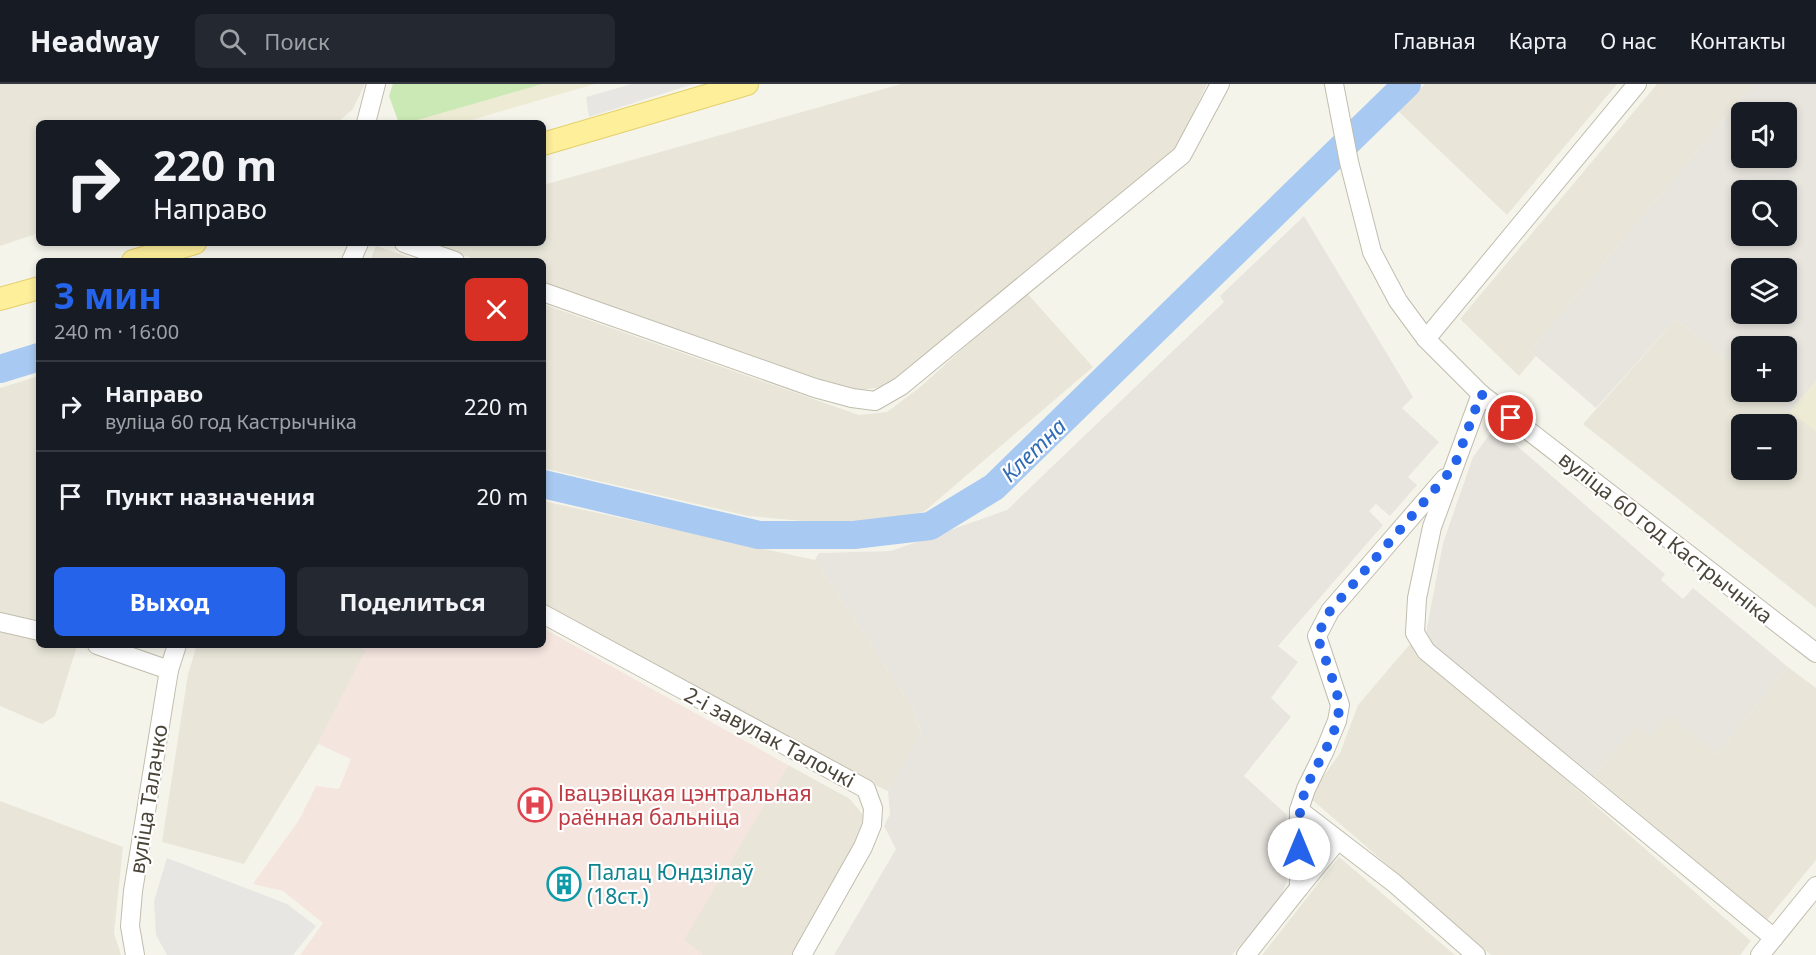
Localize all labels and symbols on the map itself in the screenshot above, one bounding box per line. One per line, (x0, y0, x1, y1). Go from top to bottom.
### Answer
pin (1485, 392, 1536, 443)
water label: Клетна (994, 411, 1072, 487)
street label: вуліца 60 год Кастрычніка (1553, 445, 1779, 629)
street label: 2-і завулак Талочкі (680, 680, 860, 794)
street label: вуліца Талачко (122, 722, 174, 876)
place label: Івацэвіцкая цэнтральная раённая бальніца (558, 779, 812, 831)
hospital icon: Івацэвіцкая цэнтральная раённая бальніца (517, 787, 553, 823)
position arrow (1267, 817, 1331, 881)
place label: Палац Юндзілаў (18ст.) (587, 858, 753, 910)
building icon: Палац Юндзілаў (18ст.) (546, 866, 582, 902)

